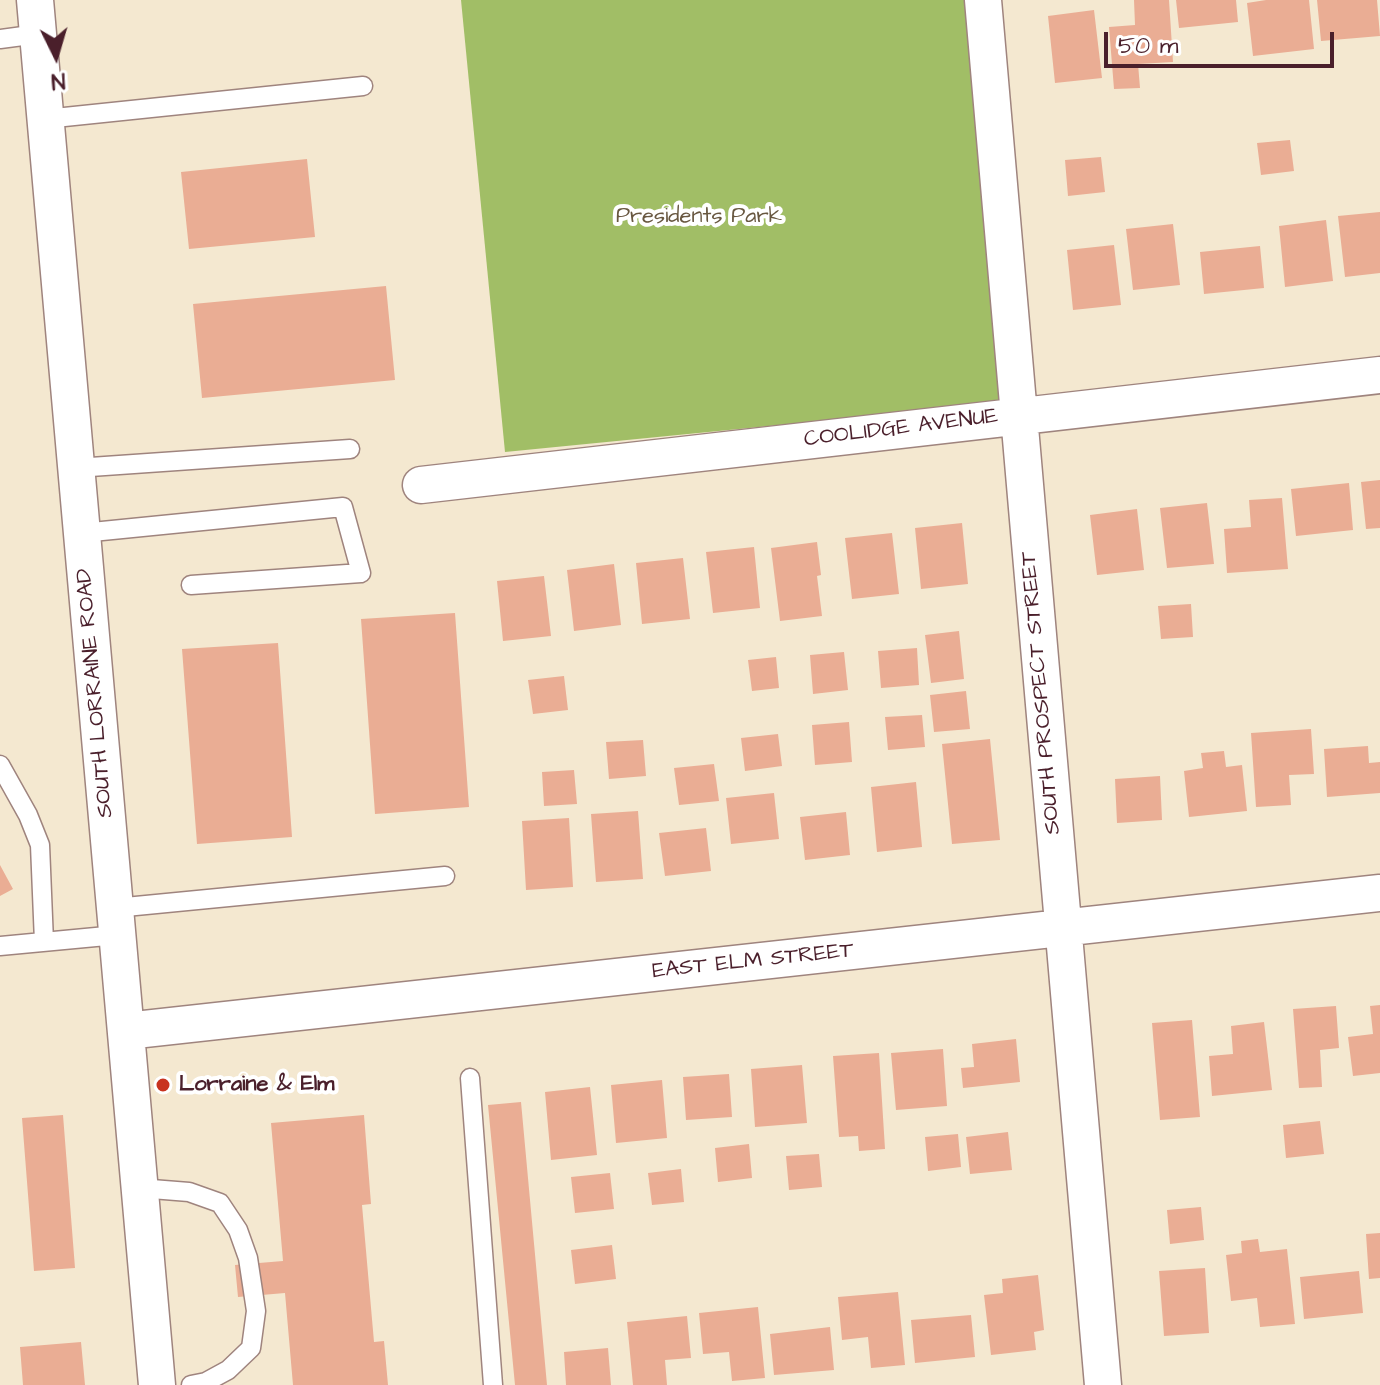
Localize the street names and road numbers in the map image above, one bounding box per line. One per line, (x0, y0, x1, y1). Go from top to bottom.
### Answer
street label: COOLIDGE AVENUE (803, 404, 999, 454)
street label: SOUTH PROSPECT STREET (1016, 550, 1068, 836)
street label: SOUTH LORRAINE ROAD (72, 567, 120, 819)
street label: EAST ELM STREET (651, 938, 855, 986)

